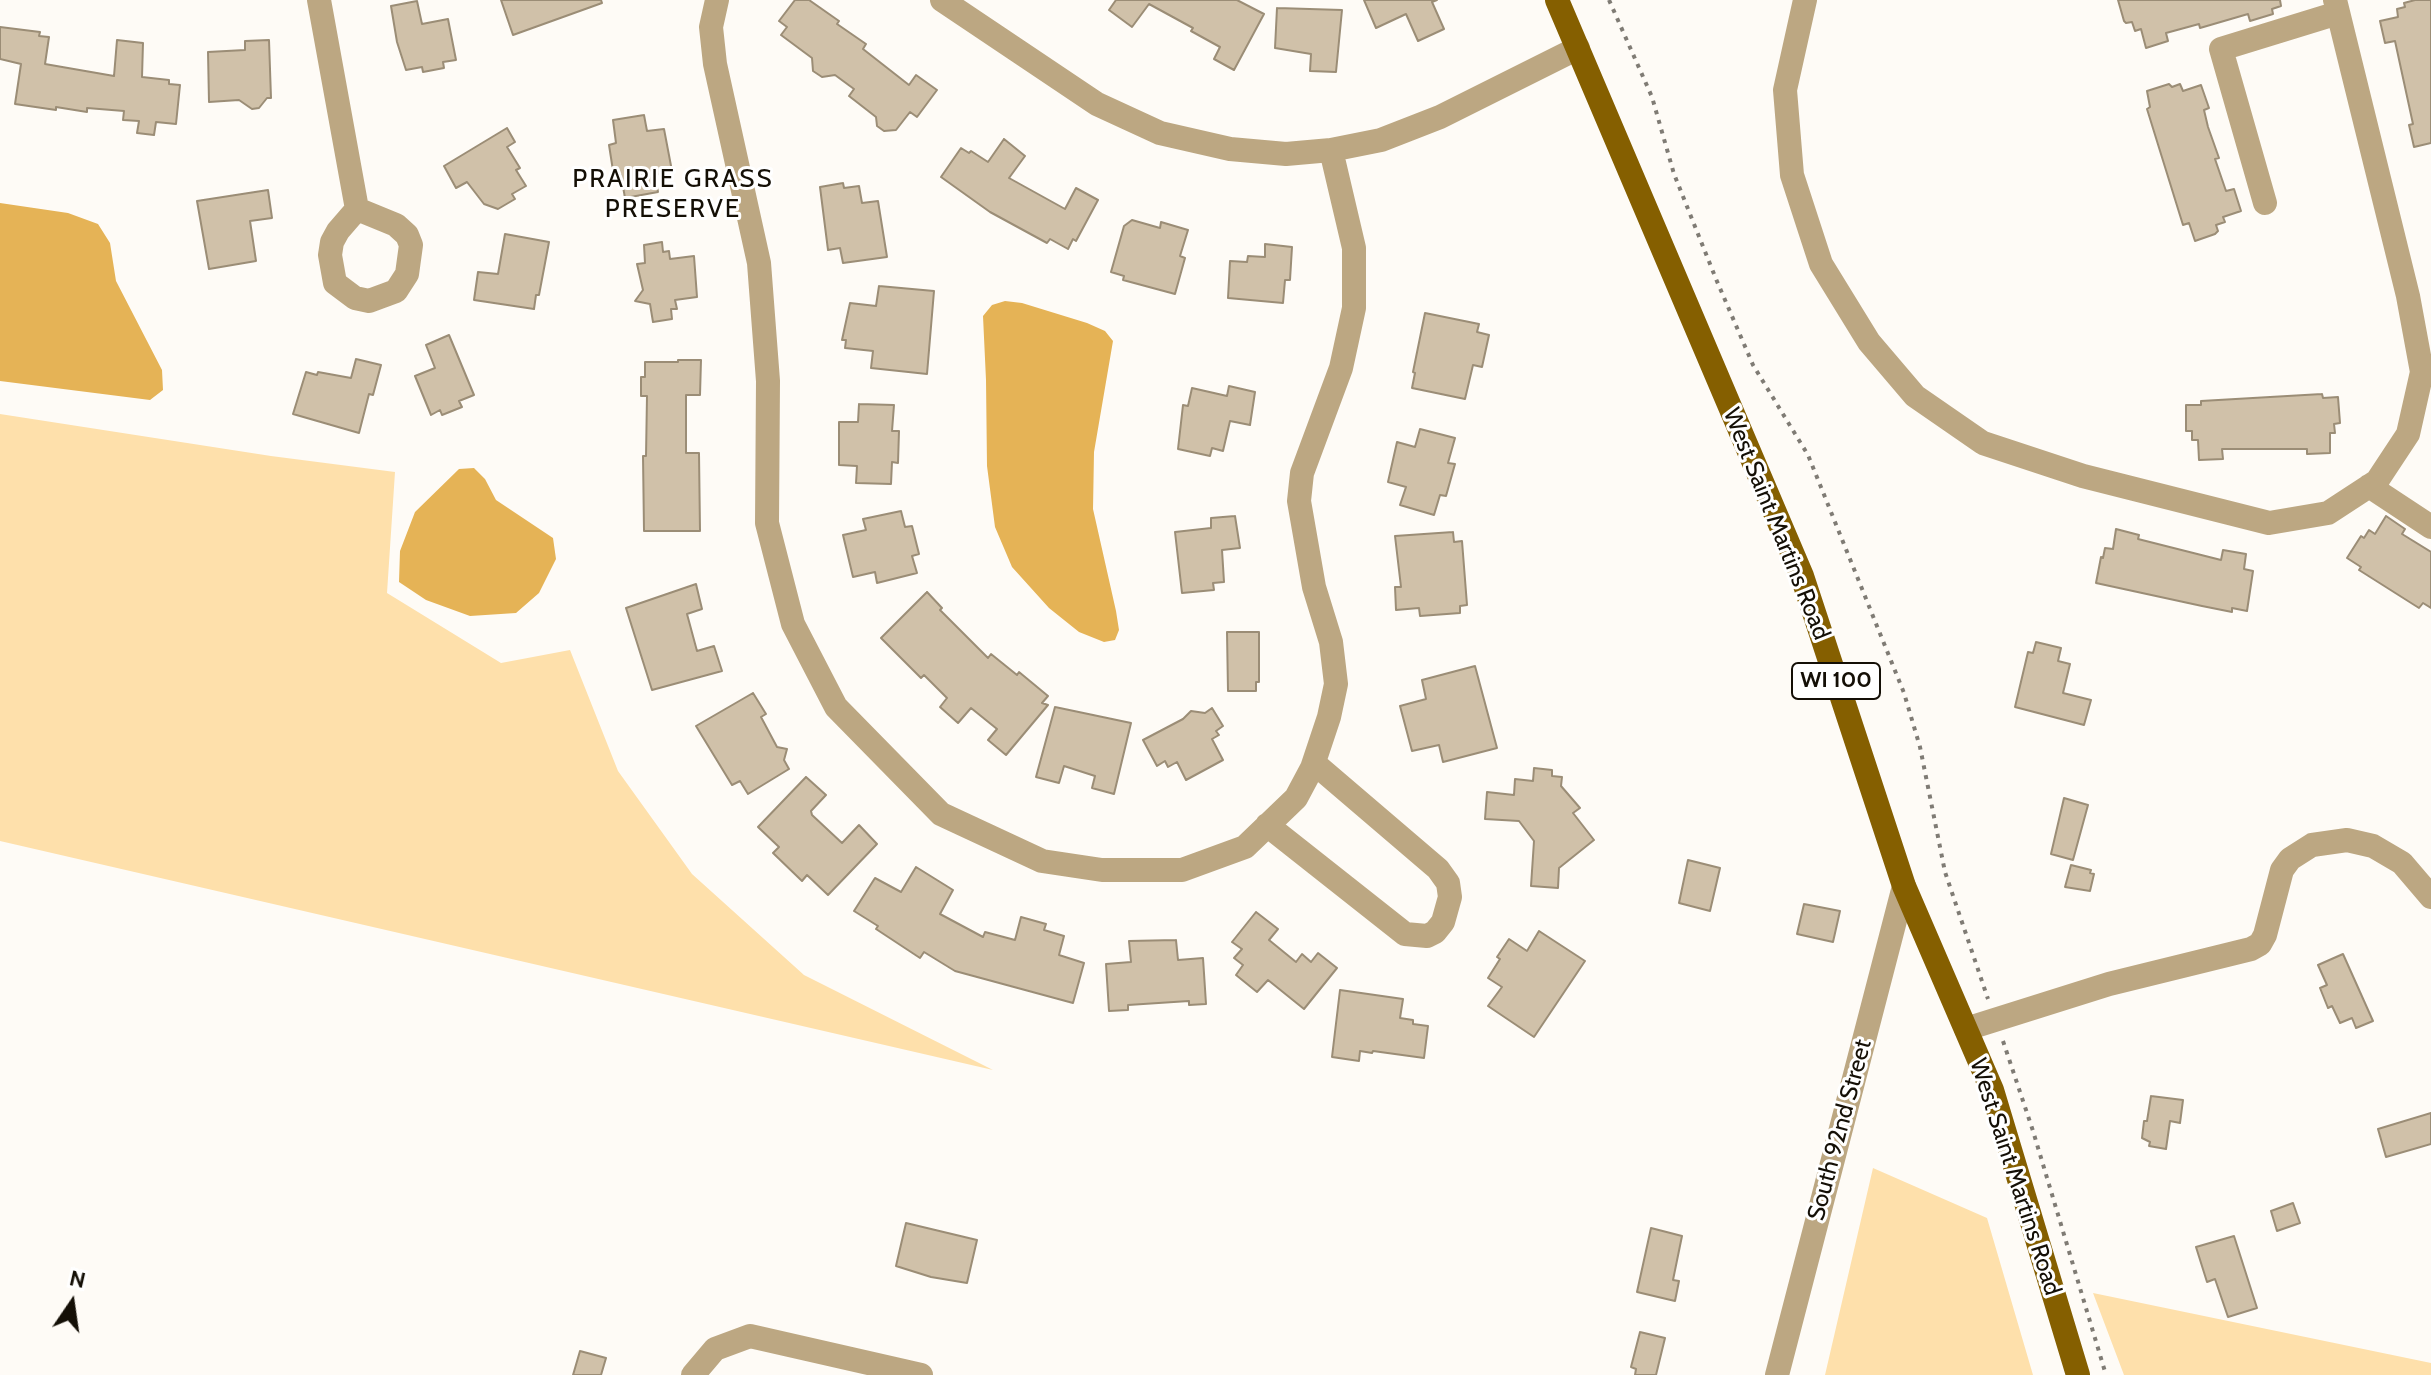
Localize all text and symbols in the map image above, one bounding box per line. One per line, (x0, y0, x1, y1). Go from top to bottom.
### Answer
district label: PRAIRIE GRASS PRESERVE (572, 163, 774, 224)
street label: West Saint Martins Road (1716, 404, 1836, 644)
road number: WI 100 (1792, 663, 1880, 699)
street label: South 92nd Street (1802, 1036, 1878, 1224)
street label: West Saint Martins Road (1963, 1055, 2067, 1299)
north arrow (32, 1263, 112, 1343)
text: N (67, 1264, 88, 1294)

